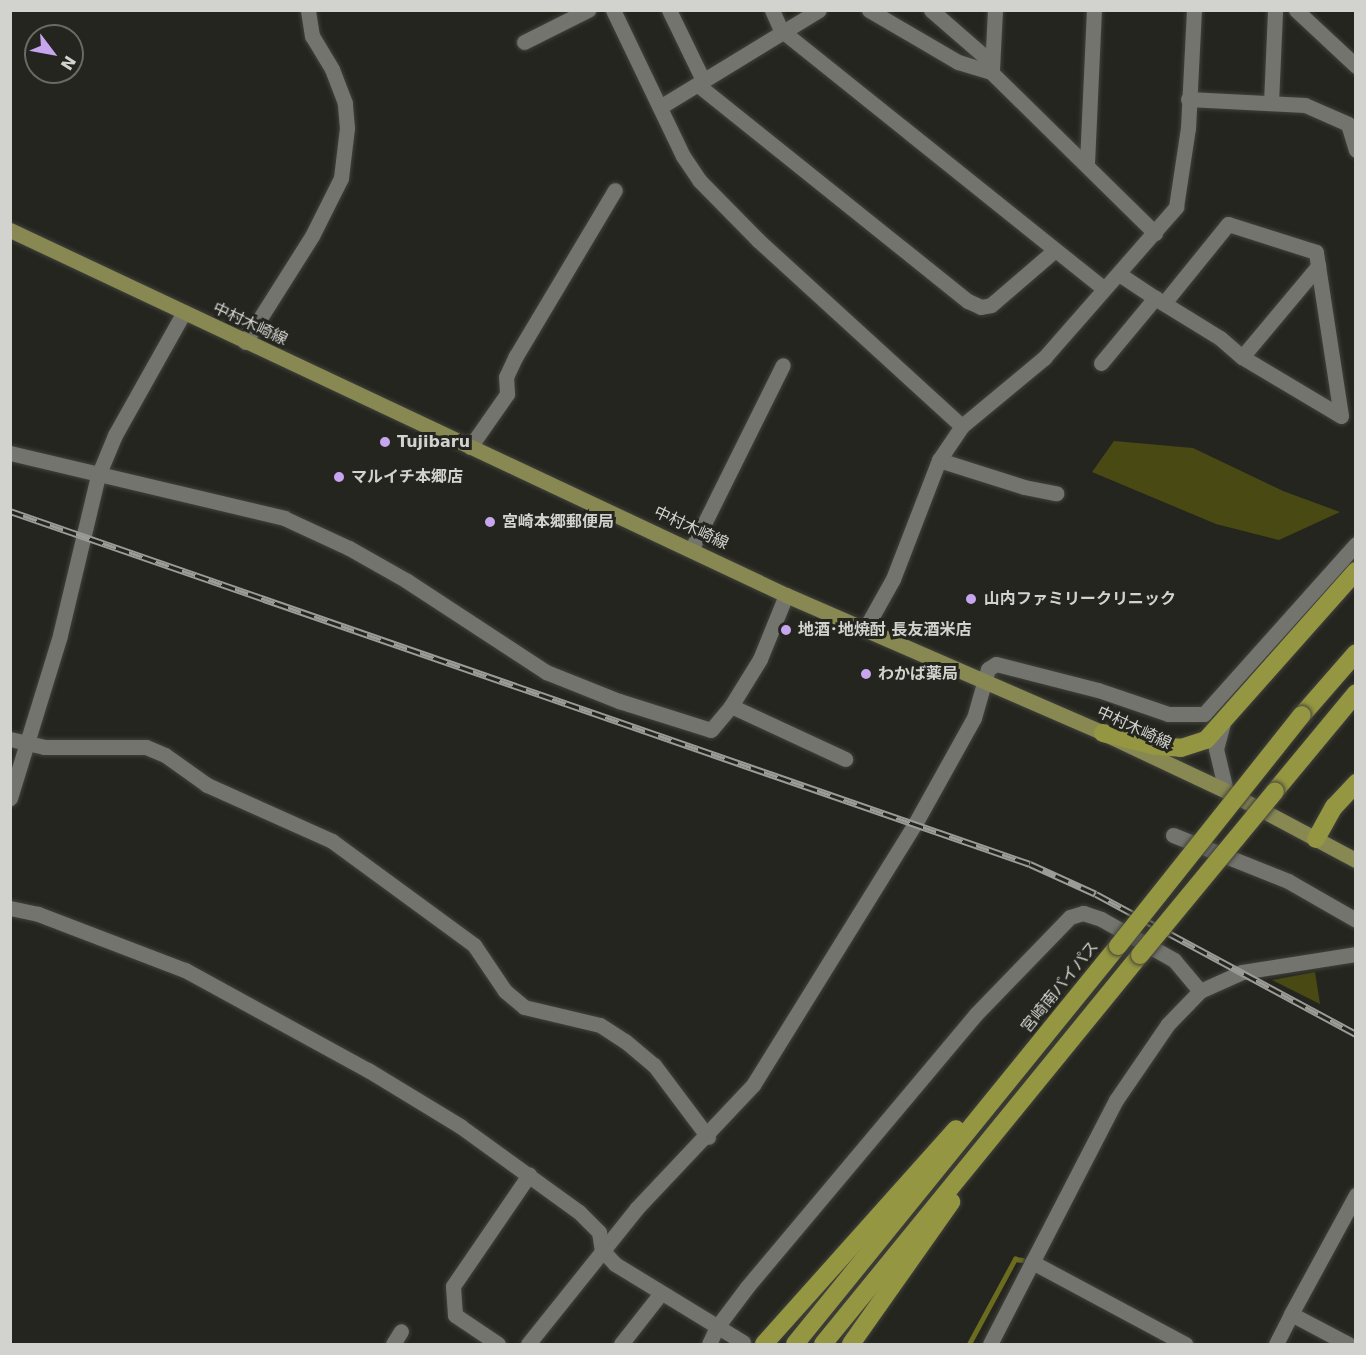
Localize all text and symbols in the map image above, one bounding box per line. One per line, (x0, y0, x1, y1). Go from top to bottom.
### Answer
north arrow (24, 24, 84, 84)
text: N (56, 52, 80, 73)
street label: 中村木崎線 (210, 298, 290, 350)
place label: Tujibaru (397, 432, 470, 452)
marker: Tujibaru (378, 435, 392, 449)
place label: マルイチ本郷店 (351, 467, 463, 487)
marker: マルイチ本郷店 (332, 470, 346, 484)
street label: 中村木崎線 (651, 502, 731, 554)
place label: 宮崎本郷郵便局 (502, 512, 614, 532)
marker: 宮崎本郷郵便局 (483, 515, 497, 529)
place label: 山内ファミリークリニック (984, 589, 1176, 609)
marker: 山内ファミリークリニック (962, 590, 980, 608)
place label: 地酒･地焼酎 長友酒米店 (798, 620, 972, 640)
marker: 地酒･地焼酎 長友酒米店 (779, 623, 793, 637)
place label: わかば薬局 (878, 664, 958, 684)
marker: わかば薬局 (859, 667, 873, 681)
street label: 中村木崎線 (1094, 702, 1174, 754)
street label: 宮崎南バイパス (1017, 937, 1103, 1037)

